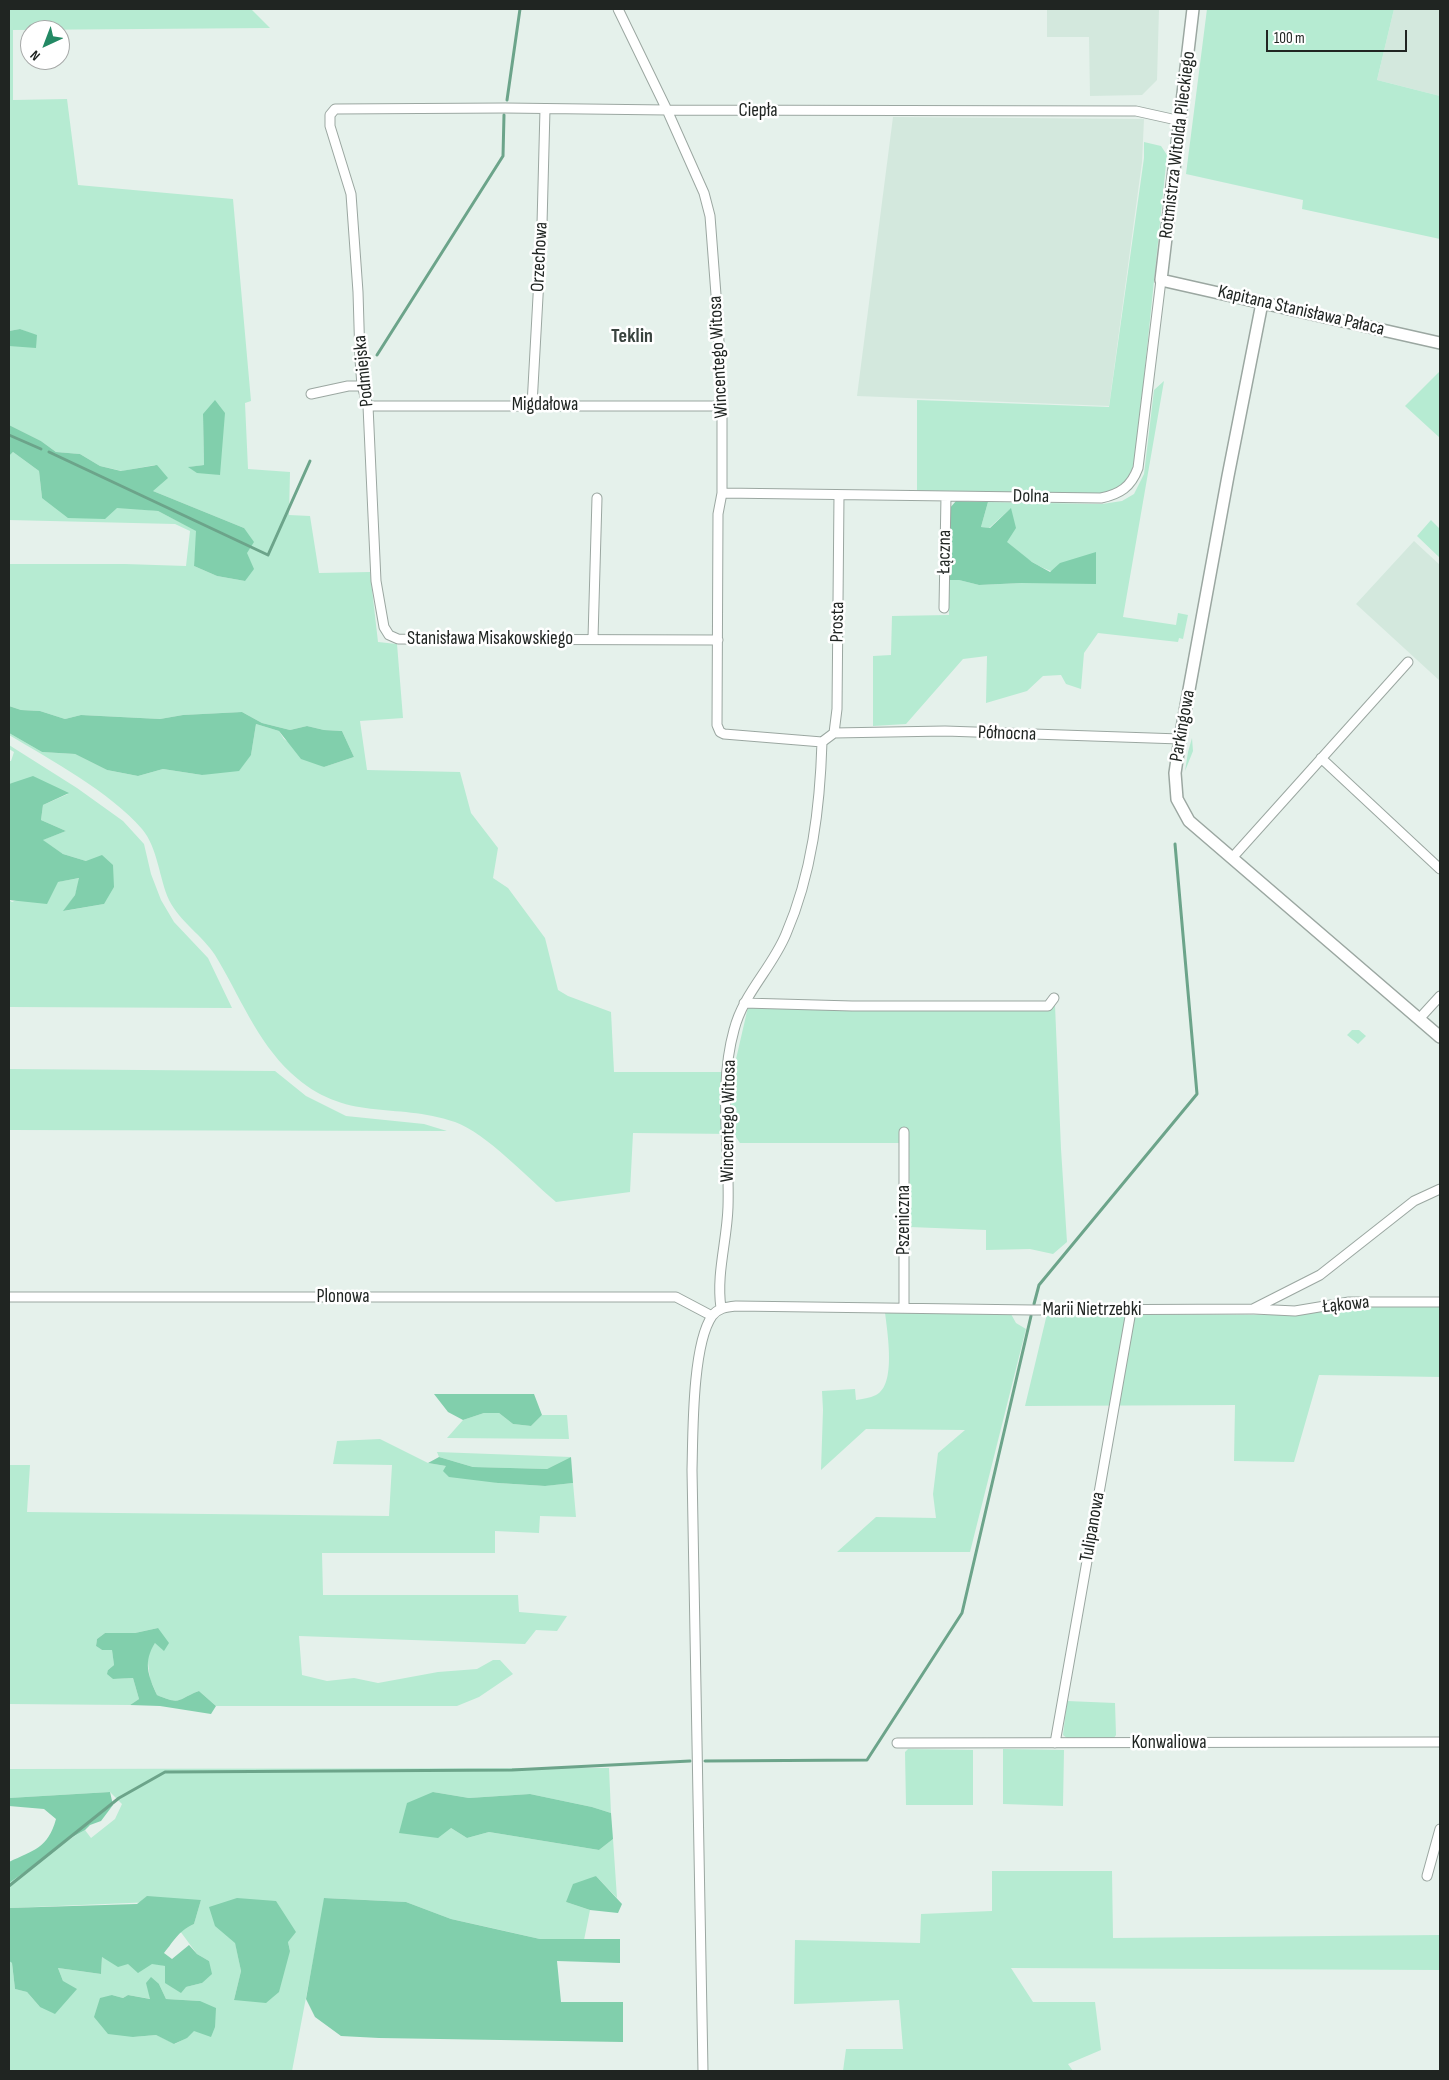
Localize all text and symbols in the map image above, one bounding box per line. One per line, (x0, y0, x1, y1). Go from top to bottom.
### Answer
north arrow (20, 20, 70, 70)
scale bar (1269, 20, 1410, 52)
text: 100 m (1274, 29, 1305, 48)
text: N (27, 47, 44, 64)
street label: Rotmistrza Witolda Pileckiego (1155, 50, 1201, 240)
street label: Ciepła (738, 100, 778, 122)
street label: Orzechowa (527, 221, 553, 293)
street label: Kapitana Stanisława Pałaca (1215, 281, 1387, 341)
street label: Wincentego Witosa (704, 295, 734, 419)
district label: Teklin (611, 325, 653, 349)
street label: Podmiejska (349, 334, 379, 408)
street label: Migdałowa (512, 394, 578, 416)
street label: Dolna (1013, 485, 1049, 509)
street label: Łączna (933, 530, 957, 574)
street label: Prosta (826, 601, 850, 643)
street label: Stanisława Misakowskiego (407, 628, 573, 650)
street label: Parkingowa (1165, 688, 1201, 764)
street label: Północna (977, 722, 1037, 746)
street label: Wincentego Witosa (717, 1059, 741, 1183)
street label: Pszeniczna (893, 1185, 915, 1255)
street label: Plonowa (316, 1286, 370, 1308)
street label: Łąkowa (1322, 1291, 1370, 1319)
street label: Marii Nietrzebki (1042, 1299, 1142, 1321)
street label: Tulipanowa (1076, 1490, 1110, 1564)
street label: Konwaliowa (1131, 1732, 1207, 1754)

